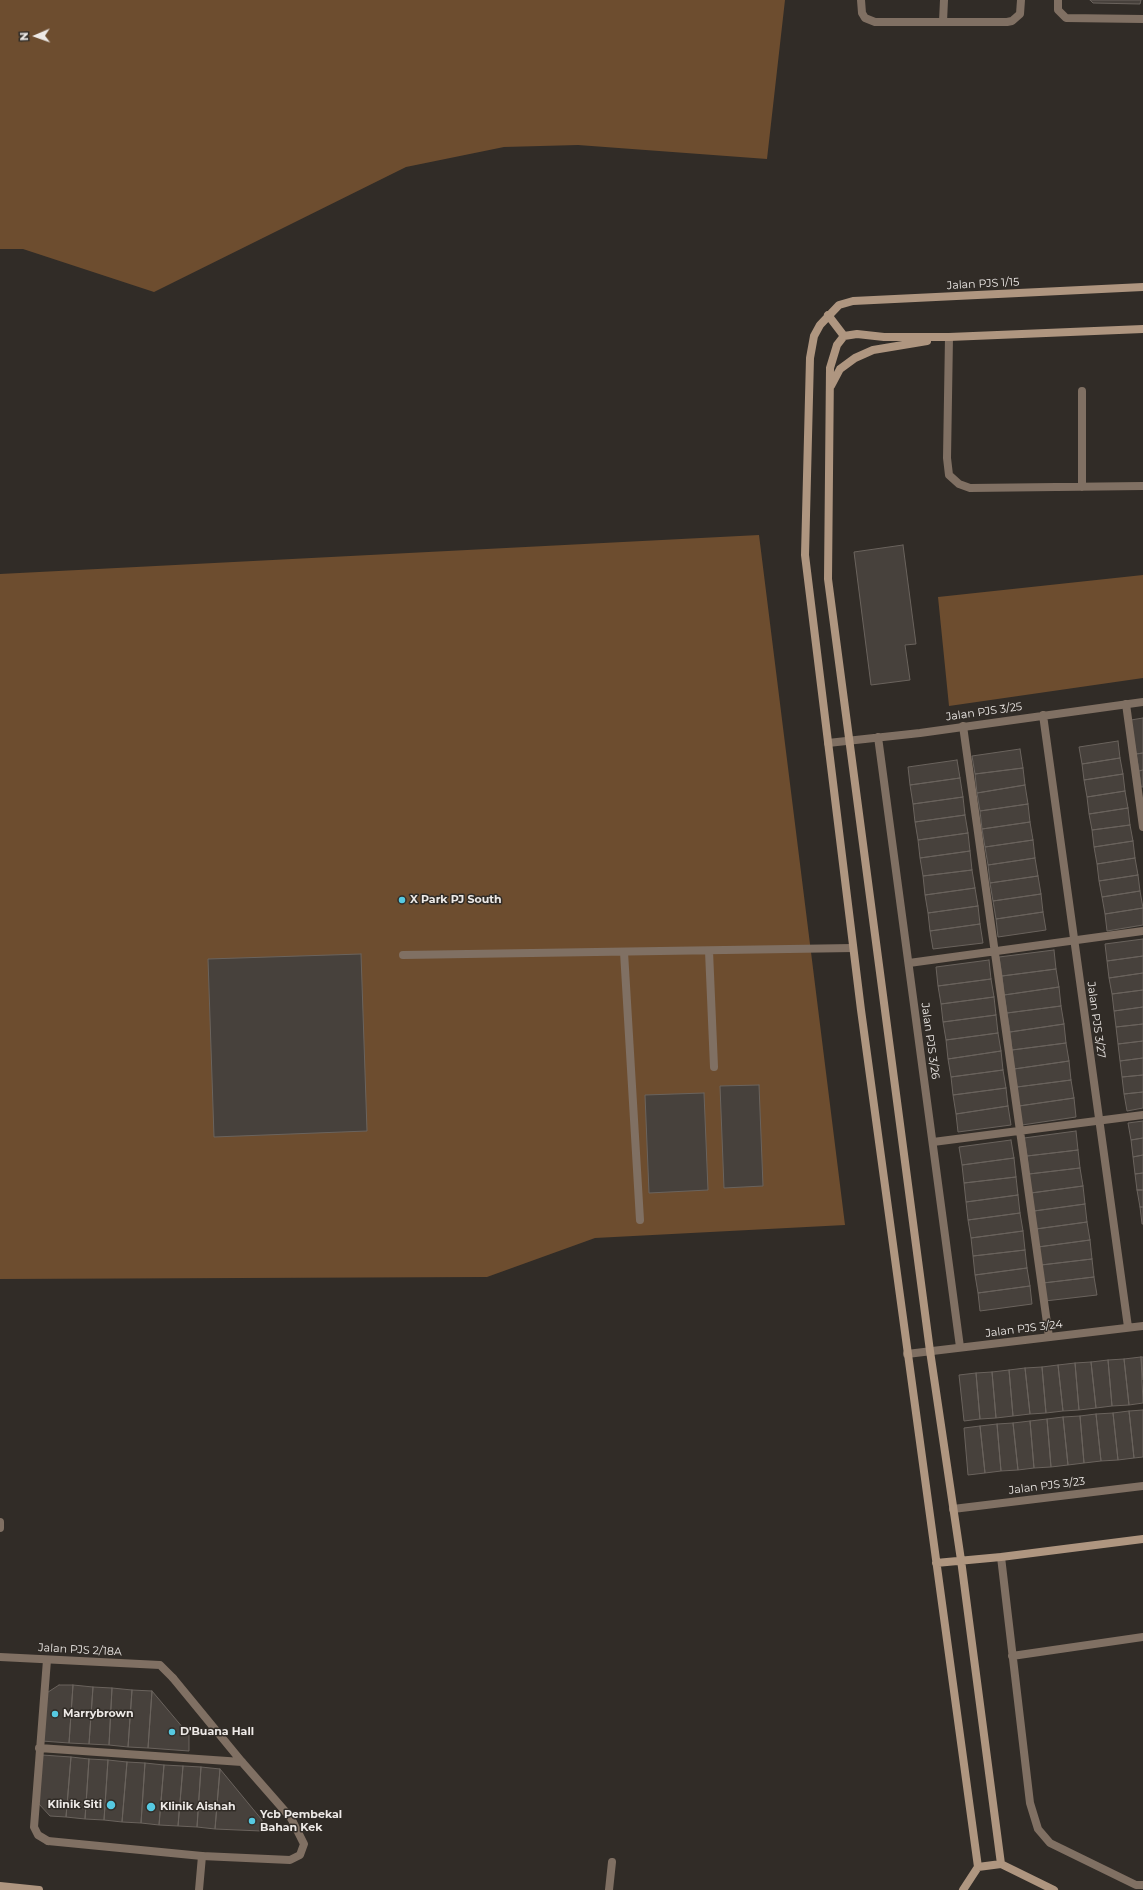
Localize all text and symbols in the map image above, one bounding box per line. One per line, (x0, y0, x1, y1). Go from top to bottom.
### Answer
north arrow (16, 16, 56, 56)
text: N (17, 32, 31, 41)
street label: Jalan PJS 1/15 (946, 276, 1020, 292)
street label: Jalan PJS 3/25 (945, 700, 1023, 724)
place label: X Park PJ South (410, 893, 502, 907)
marker: X Park PJ South (397, 895, 407, 905)
street label: Jalan PJS 3/27 (1084, 981, 1108, 1059)
street label: Jalan PJS 3/26 (918, 1002, 942, 1080)
street label: Jalan PJS 3/24 (985, 1318, 1063, 1340)
street label: Jalan PJS 3/23 (1008, 1475, 1086, 1497)
street label: Jalan PJS 2/18A (38, 1641, 122, 1659)
place label: Marrybrown (63, 1707, 133, 1721)
marker: Marrybrown (50, 1709, 60, 1719)
place label: D'Buana Hall (180, 1725, 254, 1739)
marker: D'Buana Hall (167, 1727, 177, 1737)
place label: Klinik Siti (48, 1798, 102, 1812)
marker: Klinik Siti (105, 1799, 117, 1811)
place label: Klinik Aishah (160, 1800, 236, 1814)
marker: Klinik Aishah (145, 1801, 157, 1813)
place label: Ycb Pembekal Bahan Kek (260, 1808, 342, 1834)
marker: Ycb Pembekal Bahan Kek (247, 1816, 257, 1826)

